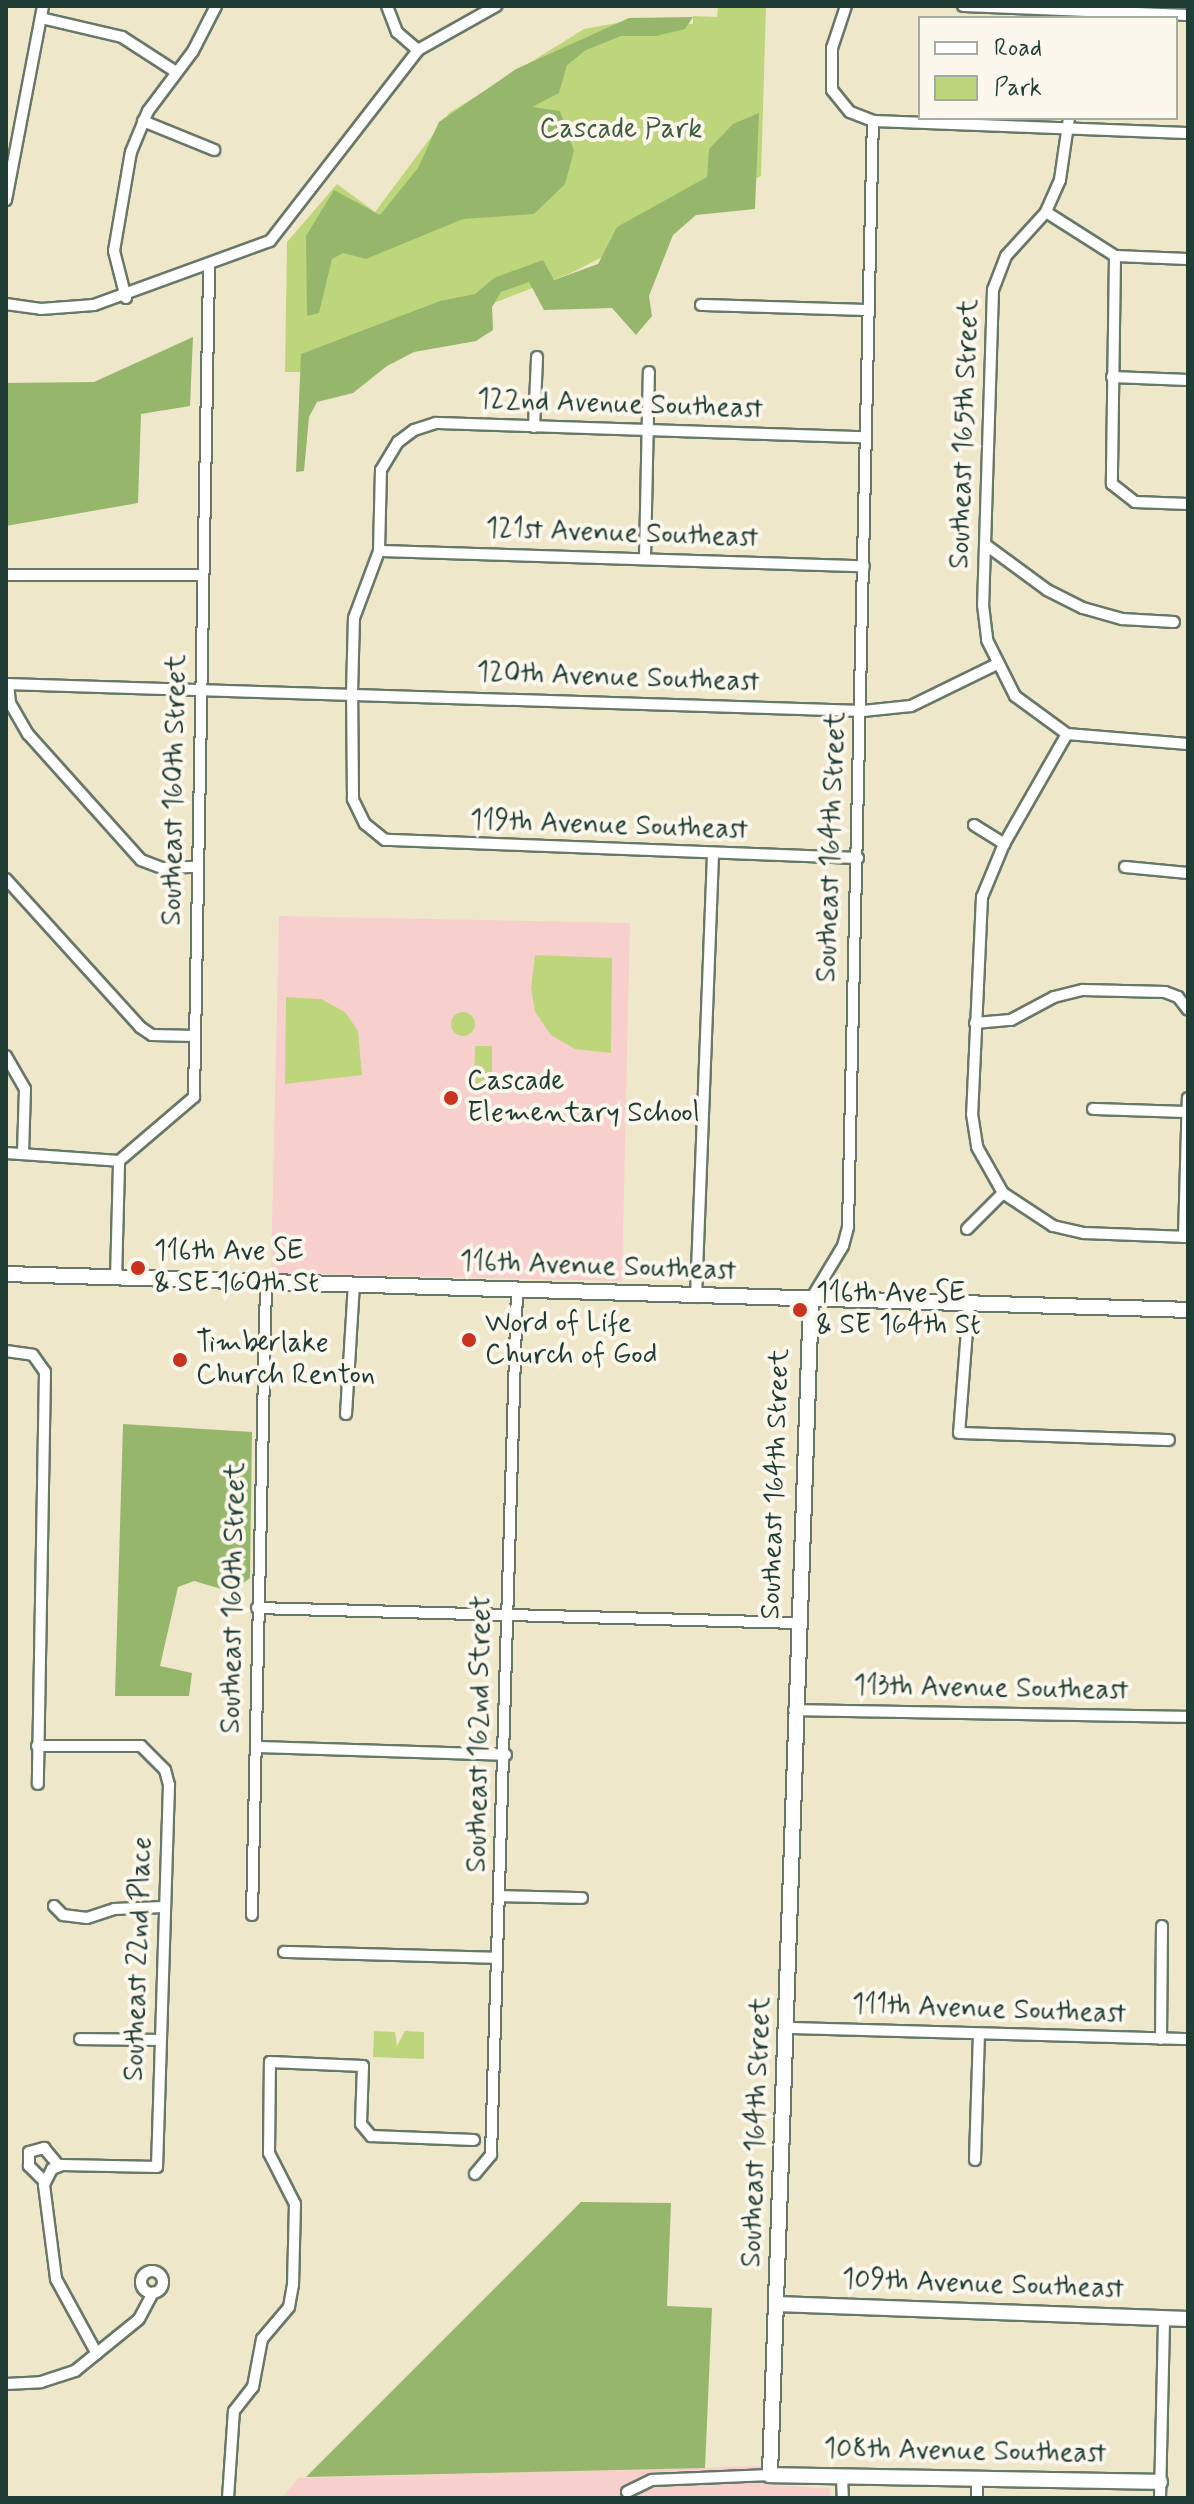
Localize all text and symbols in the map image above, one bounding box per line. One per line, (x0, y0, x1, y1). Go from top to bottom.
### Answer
legend (918, 16, 1178, 120)
text: Road (994, 33, 1042, 64)
text: Park (994, 73, 1042, 104)
park label: Cascade Park (541, 113, 701, 147)
street label: Southeast 165th Street (943, 298, 987, 570)
street label: 122nd Avenue Southeast (478, 383, 762, 427)
street label: 121st Avenue Southeast (487, 513, 757, 555)
street label: Southeast 160th Street (156, 654, 194, 926)
street label: 120th Avenue Southeast (478, 656, 758, 700)
street label: Southeast 164th Street (810, 711, 854, 983)
street label: 119th Avenue Southeast (472, 804, 746, 848)
place label: Cascade Elementary School (467, 1065, 700, 1131)
marker: Cascade Elementary School (442, 1089, 460, 1107)
place label: 116th Ave SE & SE 160th St (154, 1235, 319, 1301)
street label: 116th Avenue Southeast (462, 1245, 734, 1289)
marker: 116th Ave SE & SE 160th St (129, 1259, 147, 1277)
place label: 116th Ave SE & SE 164th St (816, 1277, 981, 1343)
marker: 116th Ave SE & SE 164th St (791, 1301, 809, 1319)
place label: Word of Life Church of God (485, 1307, 657, 1373)
place label: Timberlake Church Renton (196, 1327, 375, 1393)
marker: Word of Life Church of God (460, 1331, 478, 1349)
street label: Southeast 164th Street (754, 1348, 798, 1620)
marker: Timberlake Church Renton (171, 1351, 189, 1369)
street label: Southeast 160th Street (215, 1462, 253, 1734)
street label: Southeast 162nd Street (461, 1596, 499, 1872)
street label: 113th Avenue Southeast (856, 1670, 1126, 1708)
street label: Southeast 22nd Place (118, 1838, 160, 2080)
street label: 111th Avenue Southeast (854, 1989, 1124, 2031)
street label: Southeast 164th Street (735, 1996, 779, 2268)
street label: 109th Avenue Southeast (844, 2263, 1122, 2307)
street label: 108th Avenue Southeast (826, 2433, 1104, 2471)

